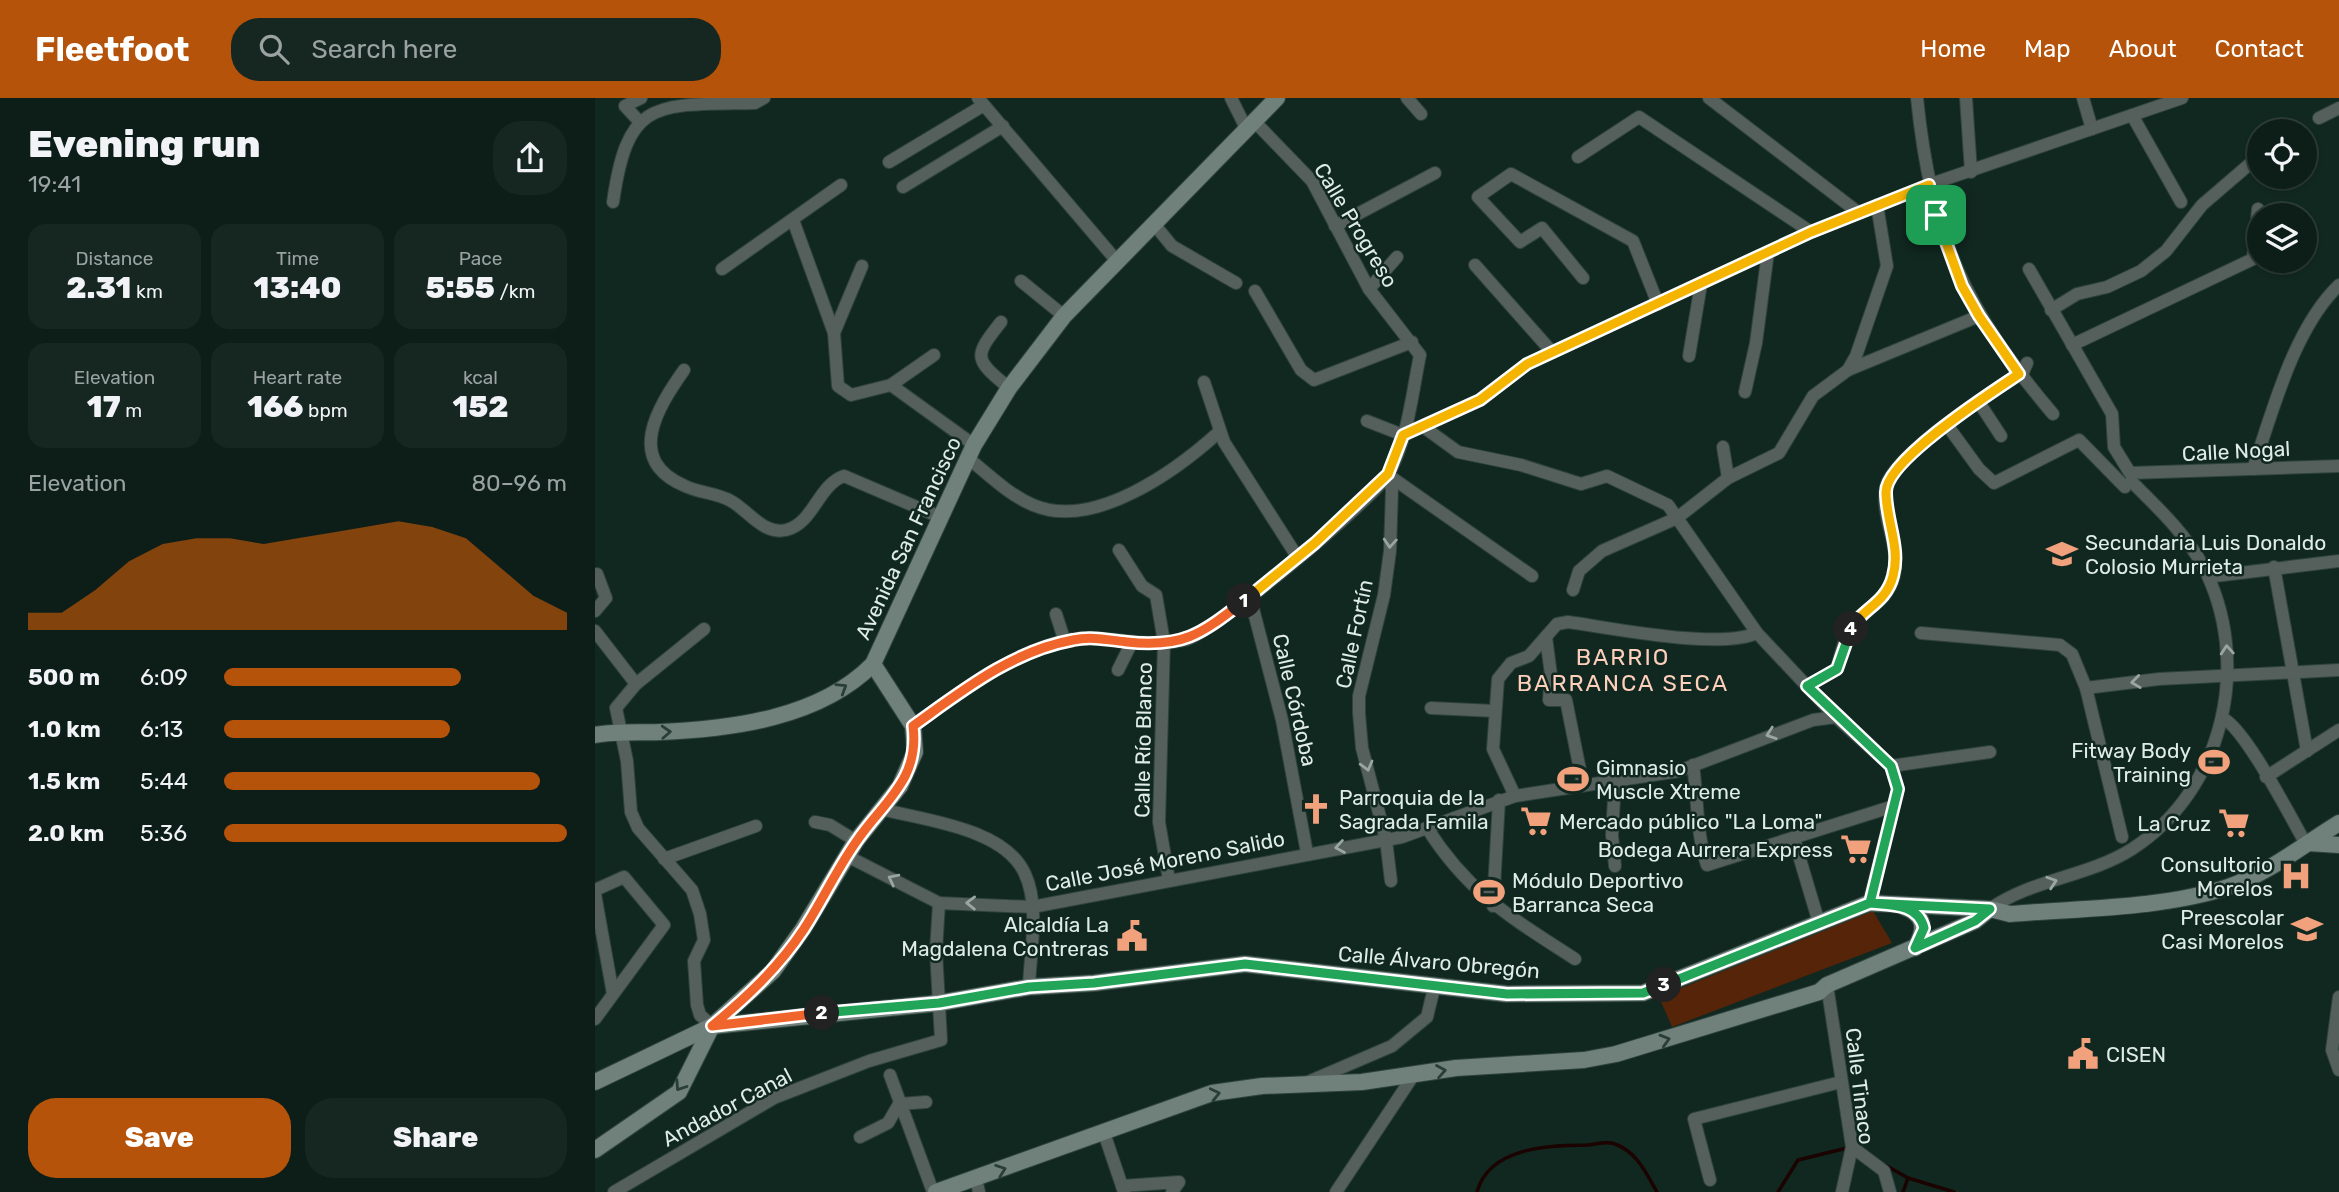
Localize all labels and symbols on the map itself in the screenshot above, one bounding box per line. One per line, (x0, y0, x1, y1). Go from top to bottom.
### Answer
street label: Calle Progreso (1309, 158, 1403, 292)
pin (1906, 185, 1966, 245)
street label: Avenida San Francisco (850, 433, 966, 643)
street label: Calle Nogal (2181, 436, 2291, 466)
place label: Secundaria Luis Donaldo Colosio Murrieta (2085, 530, 2326, 579)
school or university icon: Secundaria Luis Donaldo Colosio Murrieta (2045, 537, 2079, 571)
one-way arrow (1383, 538, 1398, 549)
street label: Calle Fortín (1330, 577, 1378, 691)
pin: 1 (1227, 584, 1261, 618)
pin: 4 (1833, 612, 1869, 646)
street label: Calle Córdoba (1268, 631, 1322, 769)
district label: BARRIO BARRANCA SECA (1517, 643, 1729, 697)
one-way arrow (2220, 644, 2235, 655)
street label: Calle Río Blanco (1129, 662, 1157, 818)
one-way arrow (2130, 674, 2142, 689)
one-way arrow (835, 683, 848, 696)
one-way arrow (660, 724, 671, 739)
one-way arrow (1765, 726, 1777, 740)
place label: Fitway Body Training (2071, 738, 2191, 787)
sports icon: Fitway Body Training (2197, 745, 2231, 779)
place label: Gimnasio Muscle Xtreme (1596, 755, 1741, 804)
one-way arrow (1359, 760, 1373, 772)
sports icon: Gimnasio Muscle Xtreme (1556, 762, 1590, 796)
place label: Parroquia de la Sagrada Famila (1339, 785, 1489, 834)
church icon: Parroquia de la Sagrada Famila (1299, 792, 1333, 826)
supermarket icon: Mercado público "La Loma" (1519, 804, 1553, 838)
supermarket icon: La Cruz (2217, 806, 2251, 840)
place label: Mercado público "La Loma" (1559, 809, 1822, 834)
place label: La Cruz (2137, 811, 2211, 836)
street label: Calle José Moreno Salido (1043, 826, 1287, 896)
supermarket icon: Bodega Aurrera Express (1839, 832, 1873, 866)
place label: Bodega Aurrera Express (1598, 837, 1833, 862)
one-way arrow (1334, 839, 1346, 854)
place label: Consultorio Morelos (2160, 852, 2273, 901)
hospital icon: Consultorio Morelos (2279, 859, 2313, 893)
place label: Módulo Deportivo Barranca Seca (1512, 868, 1684, 917)
one-way arrow (888, 874, 900, 887)
sports icon: Módulo Deportivo Barranca Seca (1472, 875, 1506, 909)
one-way arrow (2046, 876, 2058, 890)
one-way arrow (965, 895, 976, 911)
place label: Preescolar Casi Morelos (2161, 905, 2284, 954)
place label: Alcaldía La Magdalena Contreras (901, 912, 1109, 961)
school or university icon: Preescolar Casi Morelos (2290, 912, 2324, 946)
public building icon: Alcaldía La Magdalena Contreras (1115, 919, 1149, 953)
street label: Calle Álvaro Obregón (1337, 941, 1541, 983)
pin: 3 (1647, 968, 1681, 1002)
pin: 2 (805, 996, 839, 1030)
street label: Calle Tinaco (1840, 1026, 1880, 1146)
one-way arrow (1659, 1034, 1671, 1048)
public building icon: CISEN (2066, 1037, 2100, 1071)
place label: CISEN (2106, 1042, 2166, 1067)
street label: Andador Canal (658, 1062, 796, 1152)
one-way arrow (1435, 1064, 1447, 1079)
one-way arrow (676, 1078, 688, 1091)
one-way arrow (1209, 1087, 1221, 1102)
one-way arrow (994, 1164, 1006, 1178)

